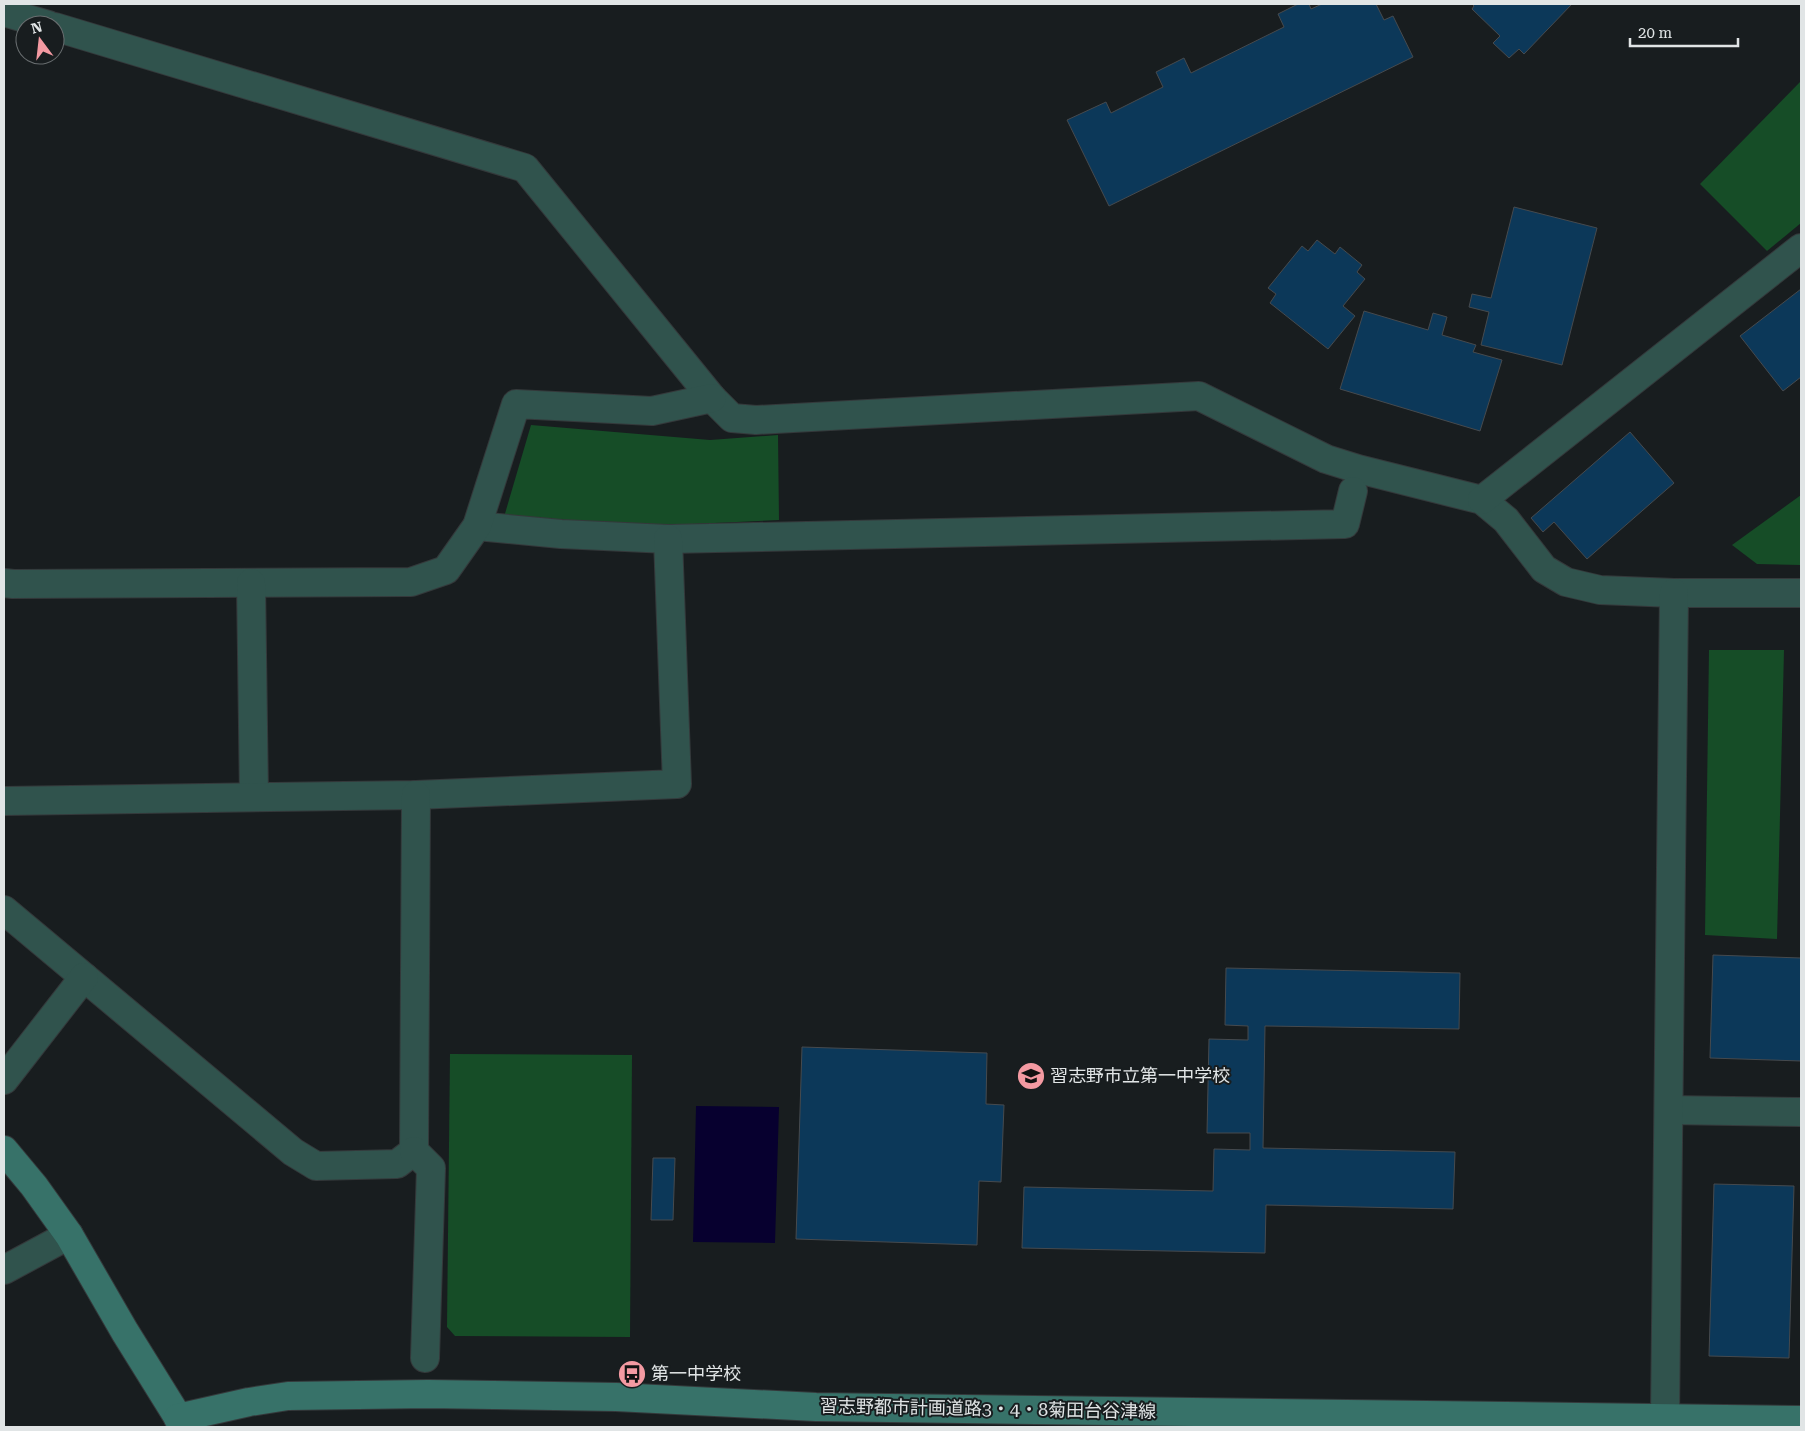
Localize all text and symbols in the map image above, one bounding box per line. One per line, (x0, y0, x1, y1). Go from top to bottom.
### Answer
north arrow (15, 15, 65, 65)
scale bar (1630, 15, 1738, 47)
text: N (29, 18, 44, 37)
text: 20 m (1638, 24, 1673, 42)
school or university icon: 習志野市立第一中学校 (1016, 1061, 1046, 1091)
place label: 習志野市立第一中学校 (1050, 1065, 1230, 1086)
bus stop icon: 第一中学校 (617, 1359, 647, 1389)
place label: 第一中学校 (651, 1363, 741, 1384)
street label: 習志野都市計画道路3・4・8菊田台谷津線 (820, 1395, 1156, 1422)

